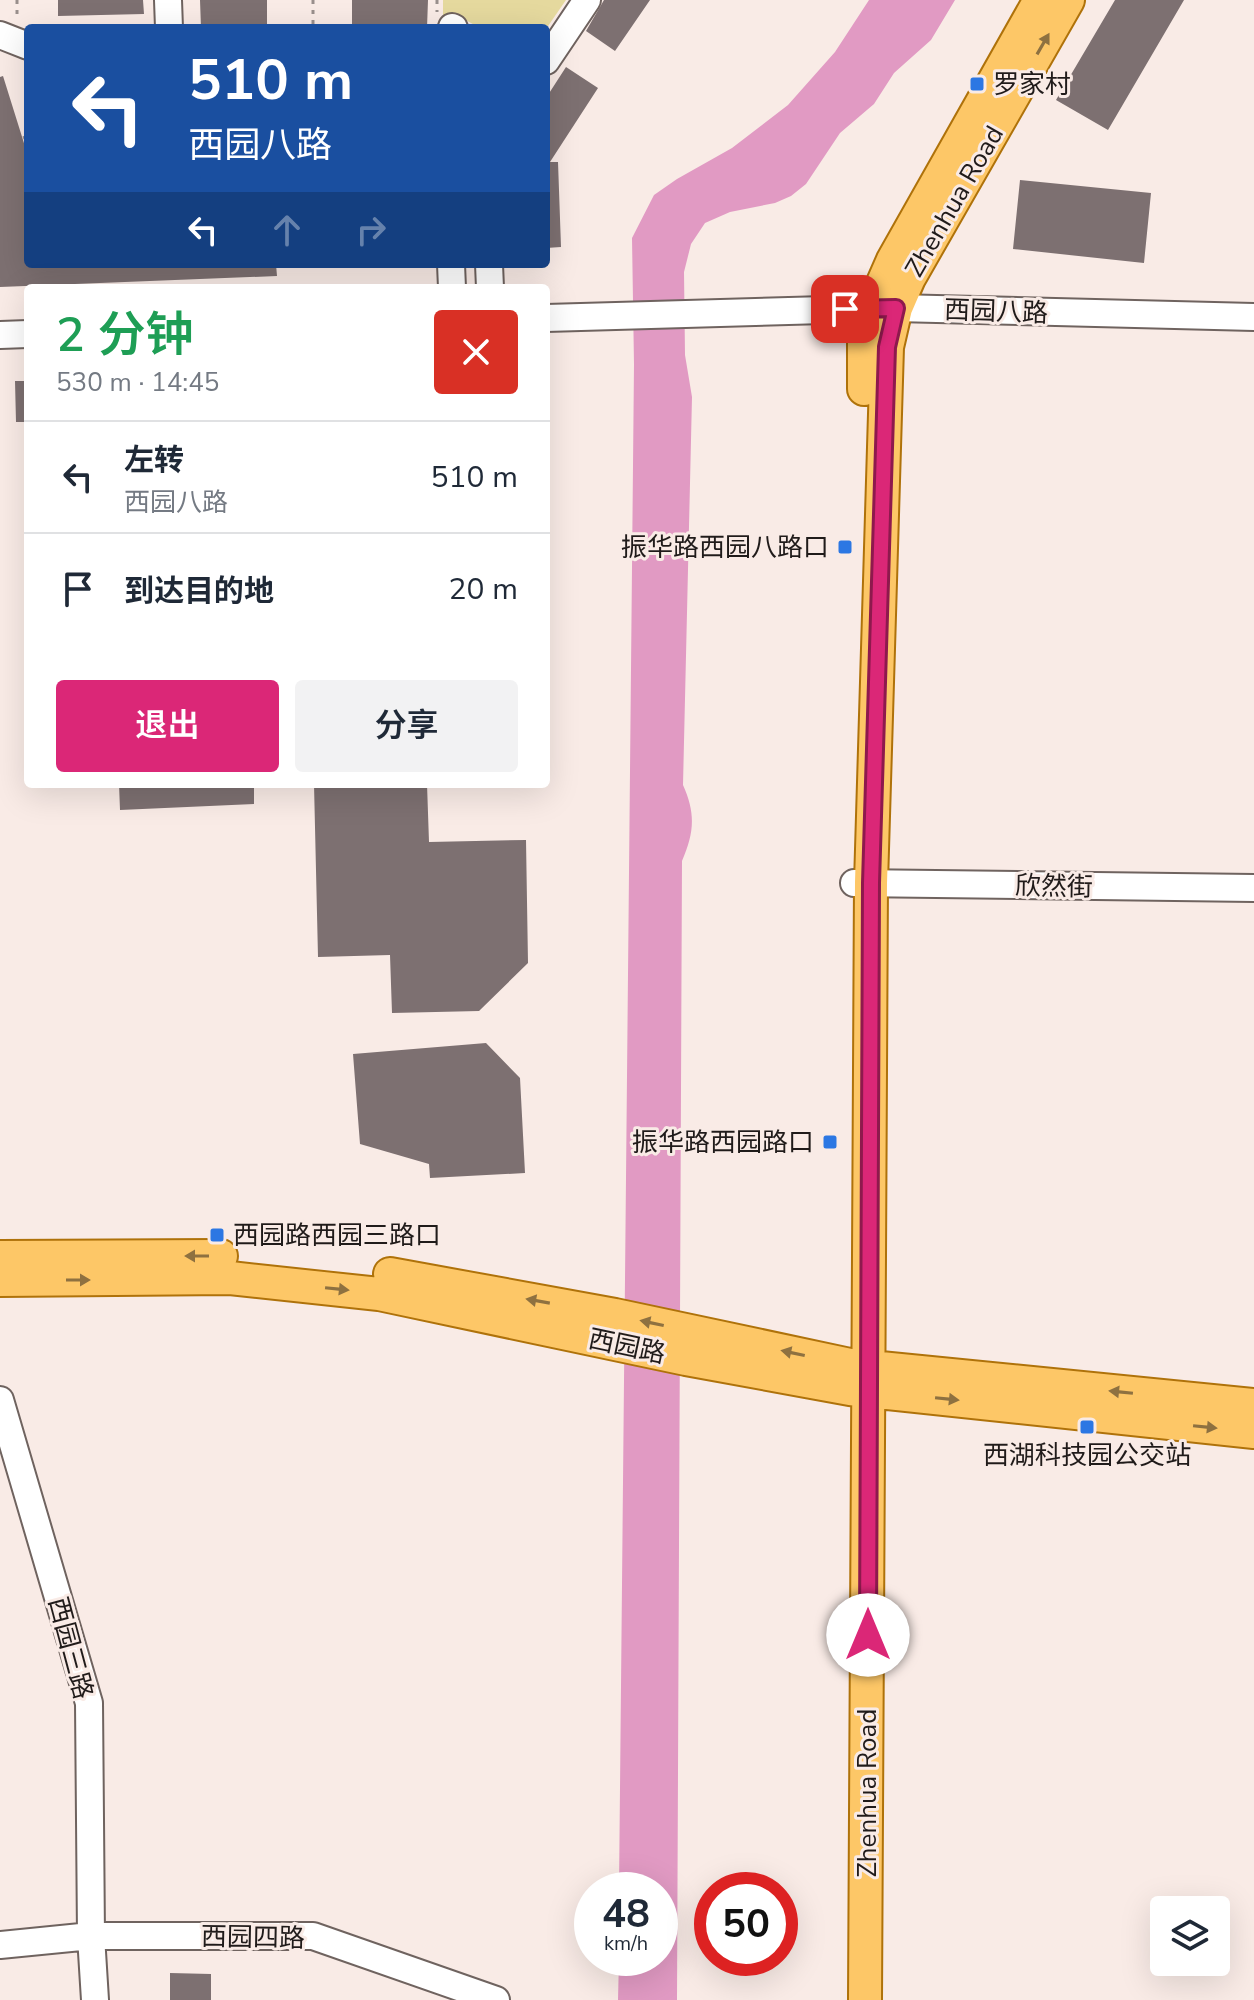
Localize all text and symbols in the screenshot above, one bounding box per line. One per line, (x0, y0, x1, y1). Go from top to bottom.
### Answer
one-way arrow (1036, 33, 1050, 55)
text: 510 m (188, 42, 353, 119)
icon: left (56, 56, 160, 160)
place label: 罗家村 (993, 67, 1071, 102)
marker: 罗家村 (968, 75, 986, 93)
street label: Zhenhua Road (897, 119, 1012, 283)
text: 西园八路 (188, 121, 332, 170)
icon: left (181, 208, 225, 252)
icon: ahead (265, 208, 309, 252)
icon: right (349, 208, 393, 252)
pin (811, 275, 879, 343)
icon: arrive (823, 287, 867, 331)
street label: 西园八路 (943, 292, 1049, 331)
text: 2 分钟 (56, 302, 193, 368)
button: close (434, 310, 518, 394)
text: 530 m · 14:45 (56, 365, 219, 400)
text: 左转 (124, 440, 184, 481)
icon: left (56, 455, 100, 499)
text: 510 m (431, 457, 518, 498)
text: 西园八路 (124, 485, 228, 520)
place label: 振华路西园八路口 (621, 530, 829, 565)
marker: 振华路西园八路口 (836, 538, 854, 556)
icon: arrive (56, 567, 100, 611)
text: 20 m (449, 569, 518, 610)
text: 到达目的地 (124, 571, 274, 612)
button: 退出 (56, 680, 279, 772)
button: 分享 (295, 680, 518, 772)
street label: 欣然街 (1015, 868, 1093, 905)
place label: 振华路西园路口 (632, 1125, 814, 1160)
marker: 振华路西园路口 (821, 1133, 839, 1151)
place label: 西园路西园三路口 (233, 1218, 441, 1253)
marker: 西园路西园三路口 (208, 1226, 226, 1244)
one-way arrow (184, 1250, 209, 1262)
one-way arrow (66, 1273, 91, 1286)
one-way arrow (325, 1283, 350, 1296)
one-way arrow (525, 1295, 550, 1307)
one-way arrow (639, 1316, 664, 1329)
street label: 西园路 (585, 1321, 669, 1372)
one-way arrow (780, 1346, 805, 1359)
one-way arrow (1108, 1385, 1133, 1398)
one-way arrow (935, 1393, 960, 1406)
marker: 西湖科技园公交站 (1078, 1418, 1096, 1436)
one-way arrow (1193, 1420, 1218, 1433)
place label: 西湖科技园公交站 (983, 1438, 1191, 1473)
street label: 西园三路 (40, 1593, 101, 1703)
position arrow (826, 1593, 910, 1677)
street label: Zhenhua Road (850, 1709, 885, 1878)
speed limit sign: 50 (694, 1872, 798, 1976)
text: 48 (602, 1887, 650, 1941)
map controls (1150, 1896, 1230, 1976)
button: layers (1150, 1896, 1230, 1976)
street label: 西园四路 (201, 1919, 305, 1956)
text: km/h (604, 1930, 648, 1957)

